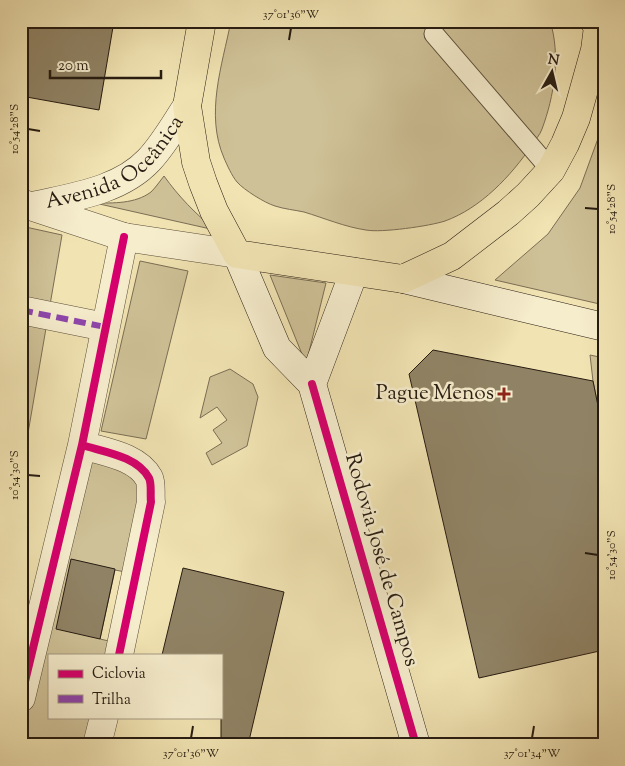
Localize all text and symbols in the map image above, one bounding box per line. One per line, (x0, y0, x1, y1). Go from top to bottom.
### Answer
text: 37°01'36"W (263, 6, 320, 24)
scale bar (50, 48, 161, 80)
north arrow (528, 48, 578, 98)
text: N (547, 50, 560, 72)
text: 20 m (58, 56, 89, 77)
text: 10°54'28"S (6, 104, 24, 154)
street label: Avenida Oceânica (43, 110, 192, 218)
text: 10°54'28"S (603, 184, 621, 234)
place label: Pague Menos (376, 379, 494, 409)
marker: Pague Menos (498, 388, 510, 400)
text: 10°54'30"S (6, 450, 24, 500)
street label: Rodovia José de Campos (336, 450, 426, 670)
text: 10°54'30"S (603, 530, 621, 580)
legend (48, 654, 222, 718)
text: Ciclovia (92, 664, 146, 685)
text: Trilha (92, 690, 131, 711)
text: 37°01'36"W (163, 745, 220, 763)
text: 37°01'34"W (504, 745, 561, 763)

